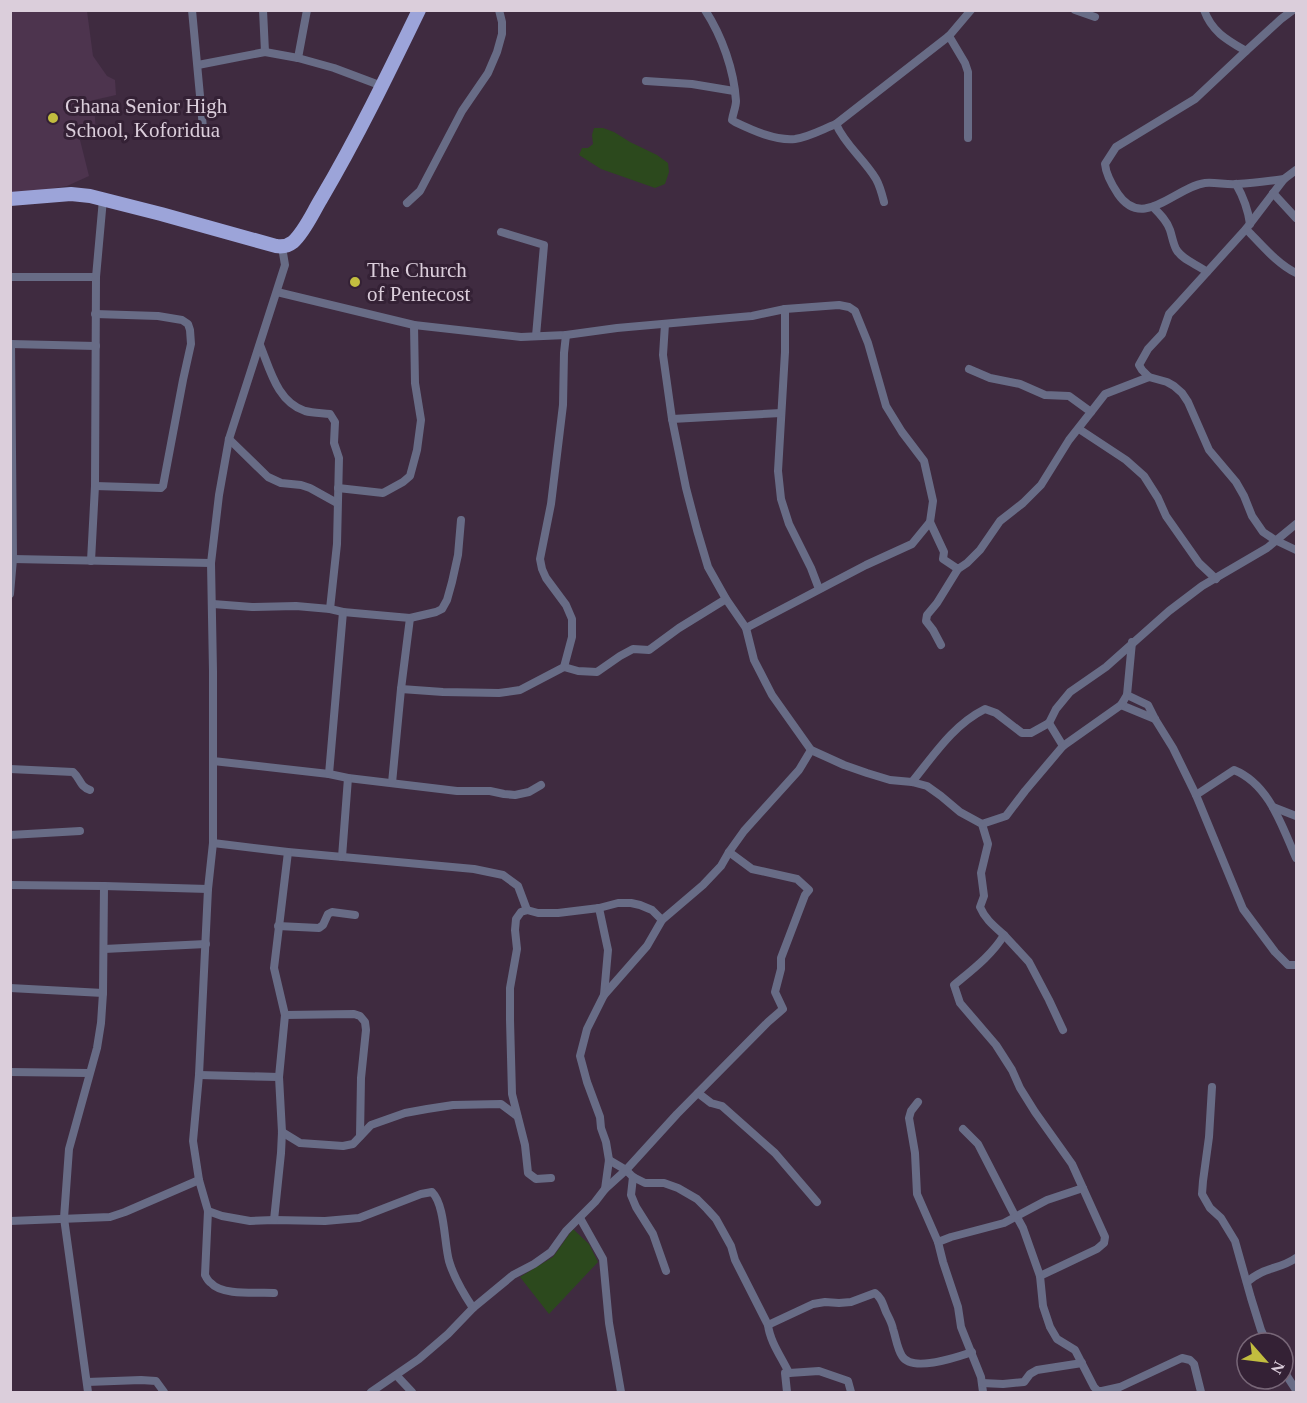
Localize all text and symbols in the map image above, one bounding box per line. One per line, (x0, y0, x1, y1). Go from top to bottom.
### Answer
place label: Ghana Senior High School, Koforidua (65, 94, 228, 142)
marker: Ghana Senior High School, Koforidua (46, 111, 60, 125)
place label: The Church of Pentecost (367, 258, 470, 306)
marker: The Church of Pentecost (348, 275, 362, 289)
north arrow (1235, 1331, 1295, 1391)
text: N (1267, 1359, 1288, 1377)

